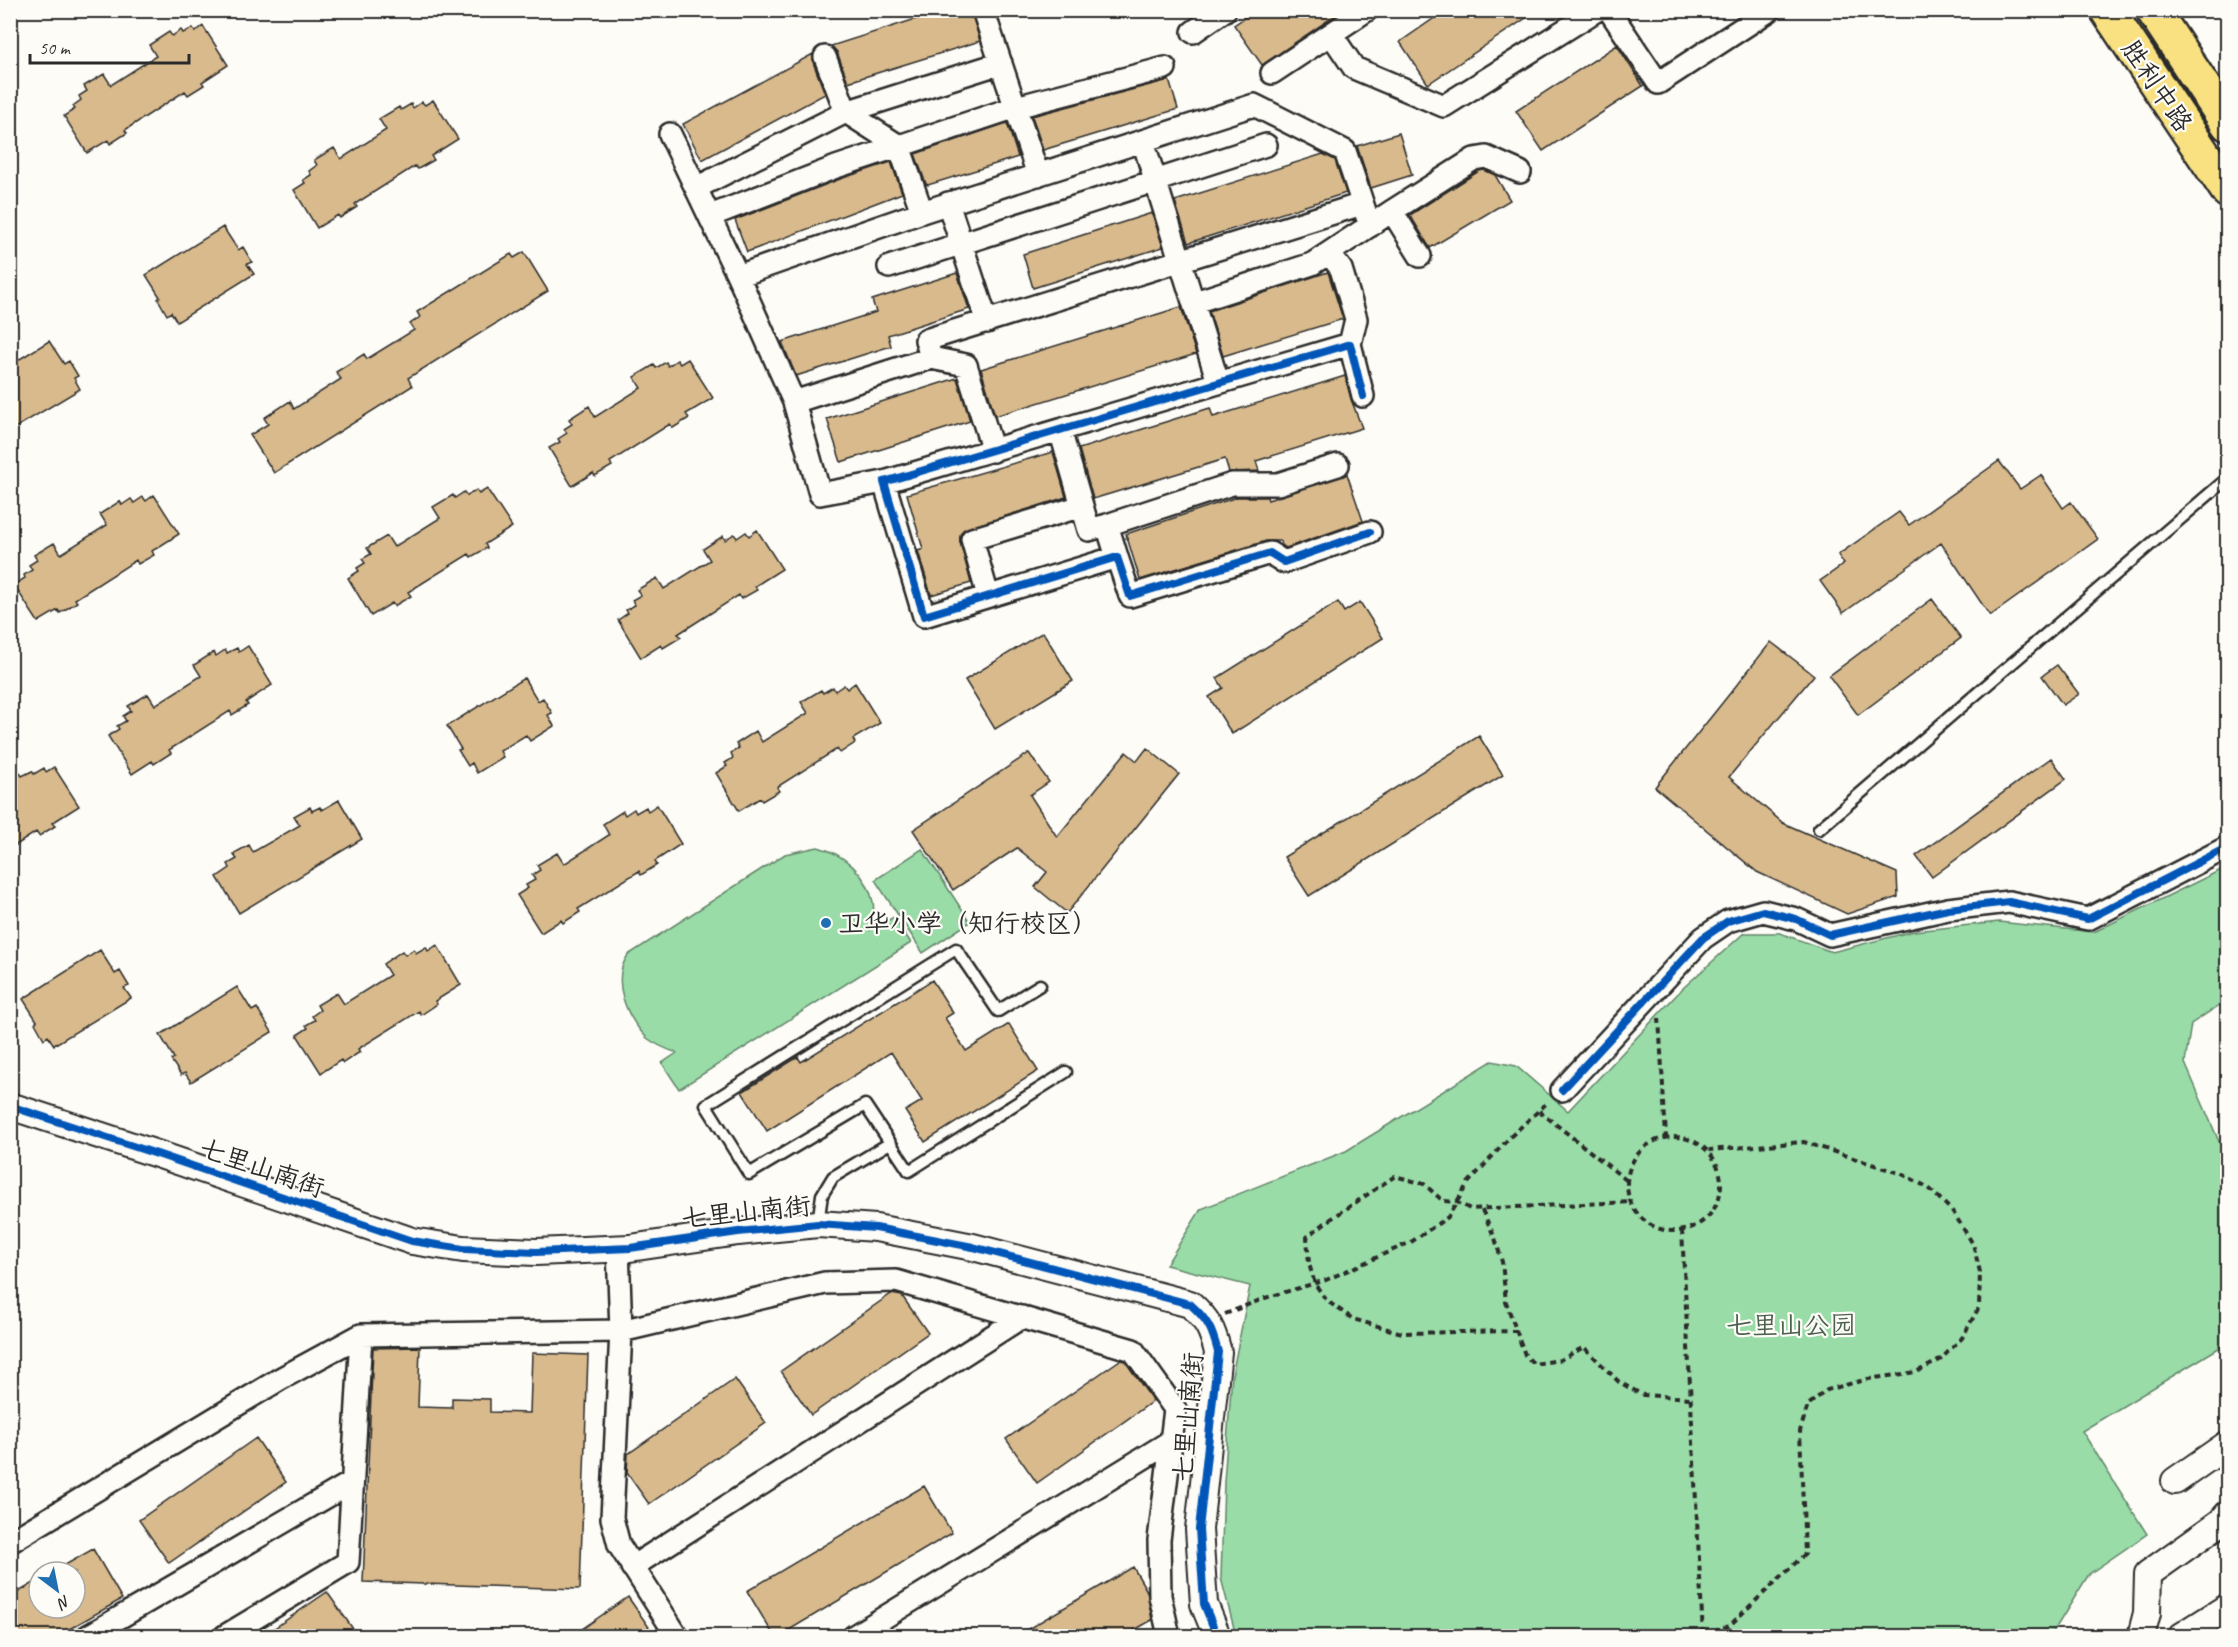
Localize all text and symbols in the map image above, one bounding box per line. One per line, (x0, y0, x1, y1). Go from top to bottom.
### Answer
scale bar (30, 27, 189, 65)
street label: 胜利中路 (2114, 34, 2200, 138)
text: 50 m (39, 37, 72, 59)
place label: 卫华小学（知行校区） (838, 907, 1098, 940)
marker: 卫华小学（知行校区） (819, 916, 833, 930)
street label: 七里山南街 (195, 1131, 329, 1205)
street label: 七里山南街 (680, 1189, 812, 1235)
park label: 七里山公园 (1726, 1309, 1856, 1342)
street label: 七里山南街 (1166, 1351, 1210, 1483)
north arrow (27, 1560, 87, 1620)
text: N (52, 1591, 74, 1615)

